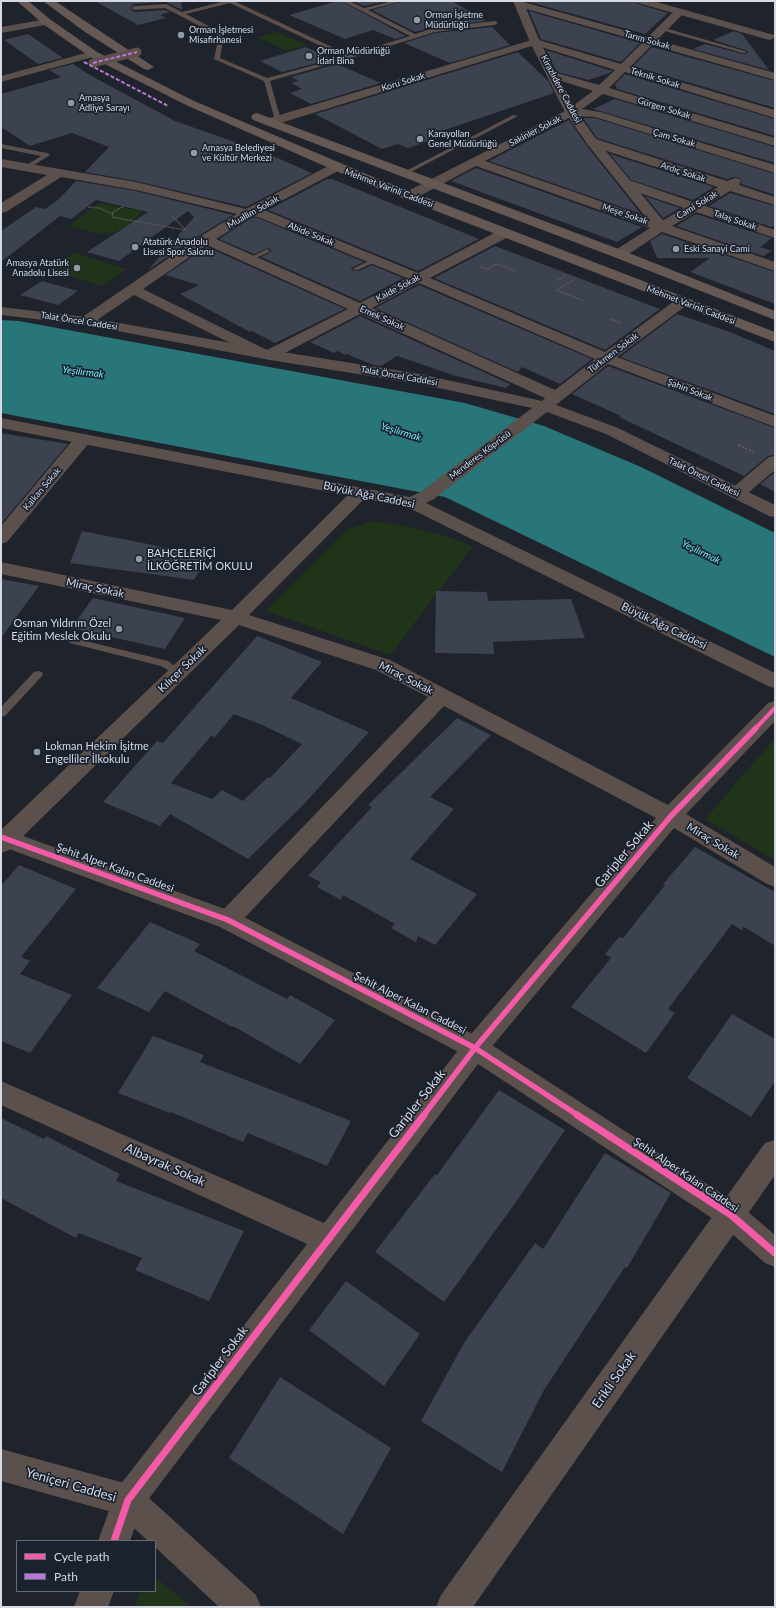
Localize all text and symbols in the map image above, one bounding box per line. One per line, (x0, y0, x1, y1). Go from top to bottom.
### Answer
place label: Orman İşletme Müdürlüğü (425, 10, 483, 31)
marker: Orman İşletme Müdürlüğü (412, 15, 422, 25)
place label: Orman İşletmesi Misafirhanesi (189, 25, 253, 46)
street label: Tarım Sokak (623, 28, 671, 52)
marker: Orman İşletmesi Misafirhanesi (176, 30, 186, 40)
place label: Orman Müdürlüğü İdari Bina (317, 46, 390, 67)
marker: Orman Müdürlüğü İdari Bina (304, 51, 314, 61)
street label: Kirazlıdere Caddesi (539, 53, 583, 125)
street label: Teknik Sokak (629, 65, 681, 91)
street label: Koru Sokak (380, 70, 426, 94)
place label: Amasya Adliye Sarayı (79, 93, 130, 114)
street label: Gürgen Sokak (636, 95, 692, 121)
marker: Amasya Adliye Sarayı (66, 98, 76, 108)
street label: Sakinler Sokak (507, 113, 563, 149)
street label: Çam Sokak (651, 126, 697, 150)
place label: Karayolları Genel Müdürlüğü (428, 129, 497, 150)
marker: Karayolları Genel Müdürlüğü (415, 134, 425, 144)
place label: Amasya Belediyesi ve Kültür Merkezi (202, 143, 275, 164)
marker: Amasya Belediyesi ve Kültür Merkezi (189, 148, 199, 158)
street label: Ardıç Sokak (659, 160, 707, 184)
street label: Mehmet Varinli Caddesi (343, 166, 435, 210)
street label: Cami Sokak (675, 189, 719, 221)
street label: Muallim Sokak (225, 193, 281, 231)
street label: Meşe Sokak (601, 201, 649, 227)
street label: Talaş Sokak (712, 208, 758, 232)
street label: Abide Sokak (286, 220, 336, 248)
place label: Atatürk Anadolu Lisesi Spor Salonu (143, 237, 214, 258)
marker: Atatürk Anadolu Lisesi Spor Salonu (130, 242, 140, 252)
marker: Eski Sanayi Cami (671, 244, 681, 254)
place label: Eski Sanayi Cami (684, 244, 750, 254)
place label: Amasya Atatürk Anadolu Lisesi (6, 258, 69, 279)
marker: Amasya Atatürk Anadolu Lisesi (72, 263, 82, 273)
street label: Kaide Sokak (374, 272, 422, 304)
street label: Mehmet Varinli Caddesi (645, 283, 737, 327)
street label: Emek Sokak (358, 303, 406, 333)
street label: Talat Öncel Caddesi (40, 310, 118, 332)
street label: Türkmen Sokak (586, 331, 640, 375)
water label: Yeşilırmak (62, 364, 104, 380)
street label: Talat Öncel Caddesi (360, 364, 438, 388)
street label: Şahin Sokak (666, 376, 714, 404)
water label: Yeşilırmak (379, 420, 423, 444)
street label: Menderes Köprüsü (447, 428, 513, 482)
street label: Talat Öncel Caddesi (667, 455, 741, 499)
street label: Kalkan Sokak (21, 465, 63, 513)
street label: Büyük Ağa Caddesi (322, 479, 416, 511)
water label: Yeşilırmak (680, 537, 722, 567)
place label: BAHÇELERİÇİ İLKÖĞRETİM OKULU (147, 546, 253, 572)
marker: BAHÇELERİÇİ İLKÖĞRETİM OKULU (134, 554, 144, 564)
street label: Miraç Sokak (65, 575, 125, 601)
street label: Büyük Ağa Caddesi (619, 600, 709, 652)
place label: Osman Yıldırım Özel Eğitim Meslek Okulu (11, 616, 111, 642)
marker: Osman Yıldırım Özel Eğitim Meslek Okulu (114, 624, 124, 634)
street label: Kılıçer Sokak (155, 643, 209, 695)
street label: Miraç Sokak (377, 659, 435, 697)
place label: Lokman Hekim İşitme Engelliler İlkokulu (45, 739, 149, 765)
marker: Lokman Hekim İşitme Engelliler İlkokulu (32, 747, 42, 757)
street label: Garipler Sokak (591, 817, 657, 891)
street label: Miraç Sokak (684, 820, 742, 862)
street label: Şehit Alper Kalan Caddesi (54, 841, 176, 895)
street label: Şehit Alper Kalan Caddesi (352, 969, 468, 1037)
street label: Garipler Sokak (385, 1066, 449, 1142)
street label: Şehit Alper Kalan Caddesi (631, 1135, 741, 1215)
street label: Albayrak Sokak (122, 1140, 208, 1190)
street label: Garipler Sokak (189, 1323, 251, 1399)
street label: Erikli Sokak (589, 1349, 639, 1411)
street label: Yeniçeri Caddesi (24, 1465, 118, 1505)
legend (16, 1540, 156, 1592)
text: Cycle path (54, 1549, 109, 1564)
text: Path (54, 1569, 78, 1584)

